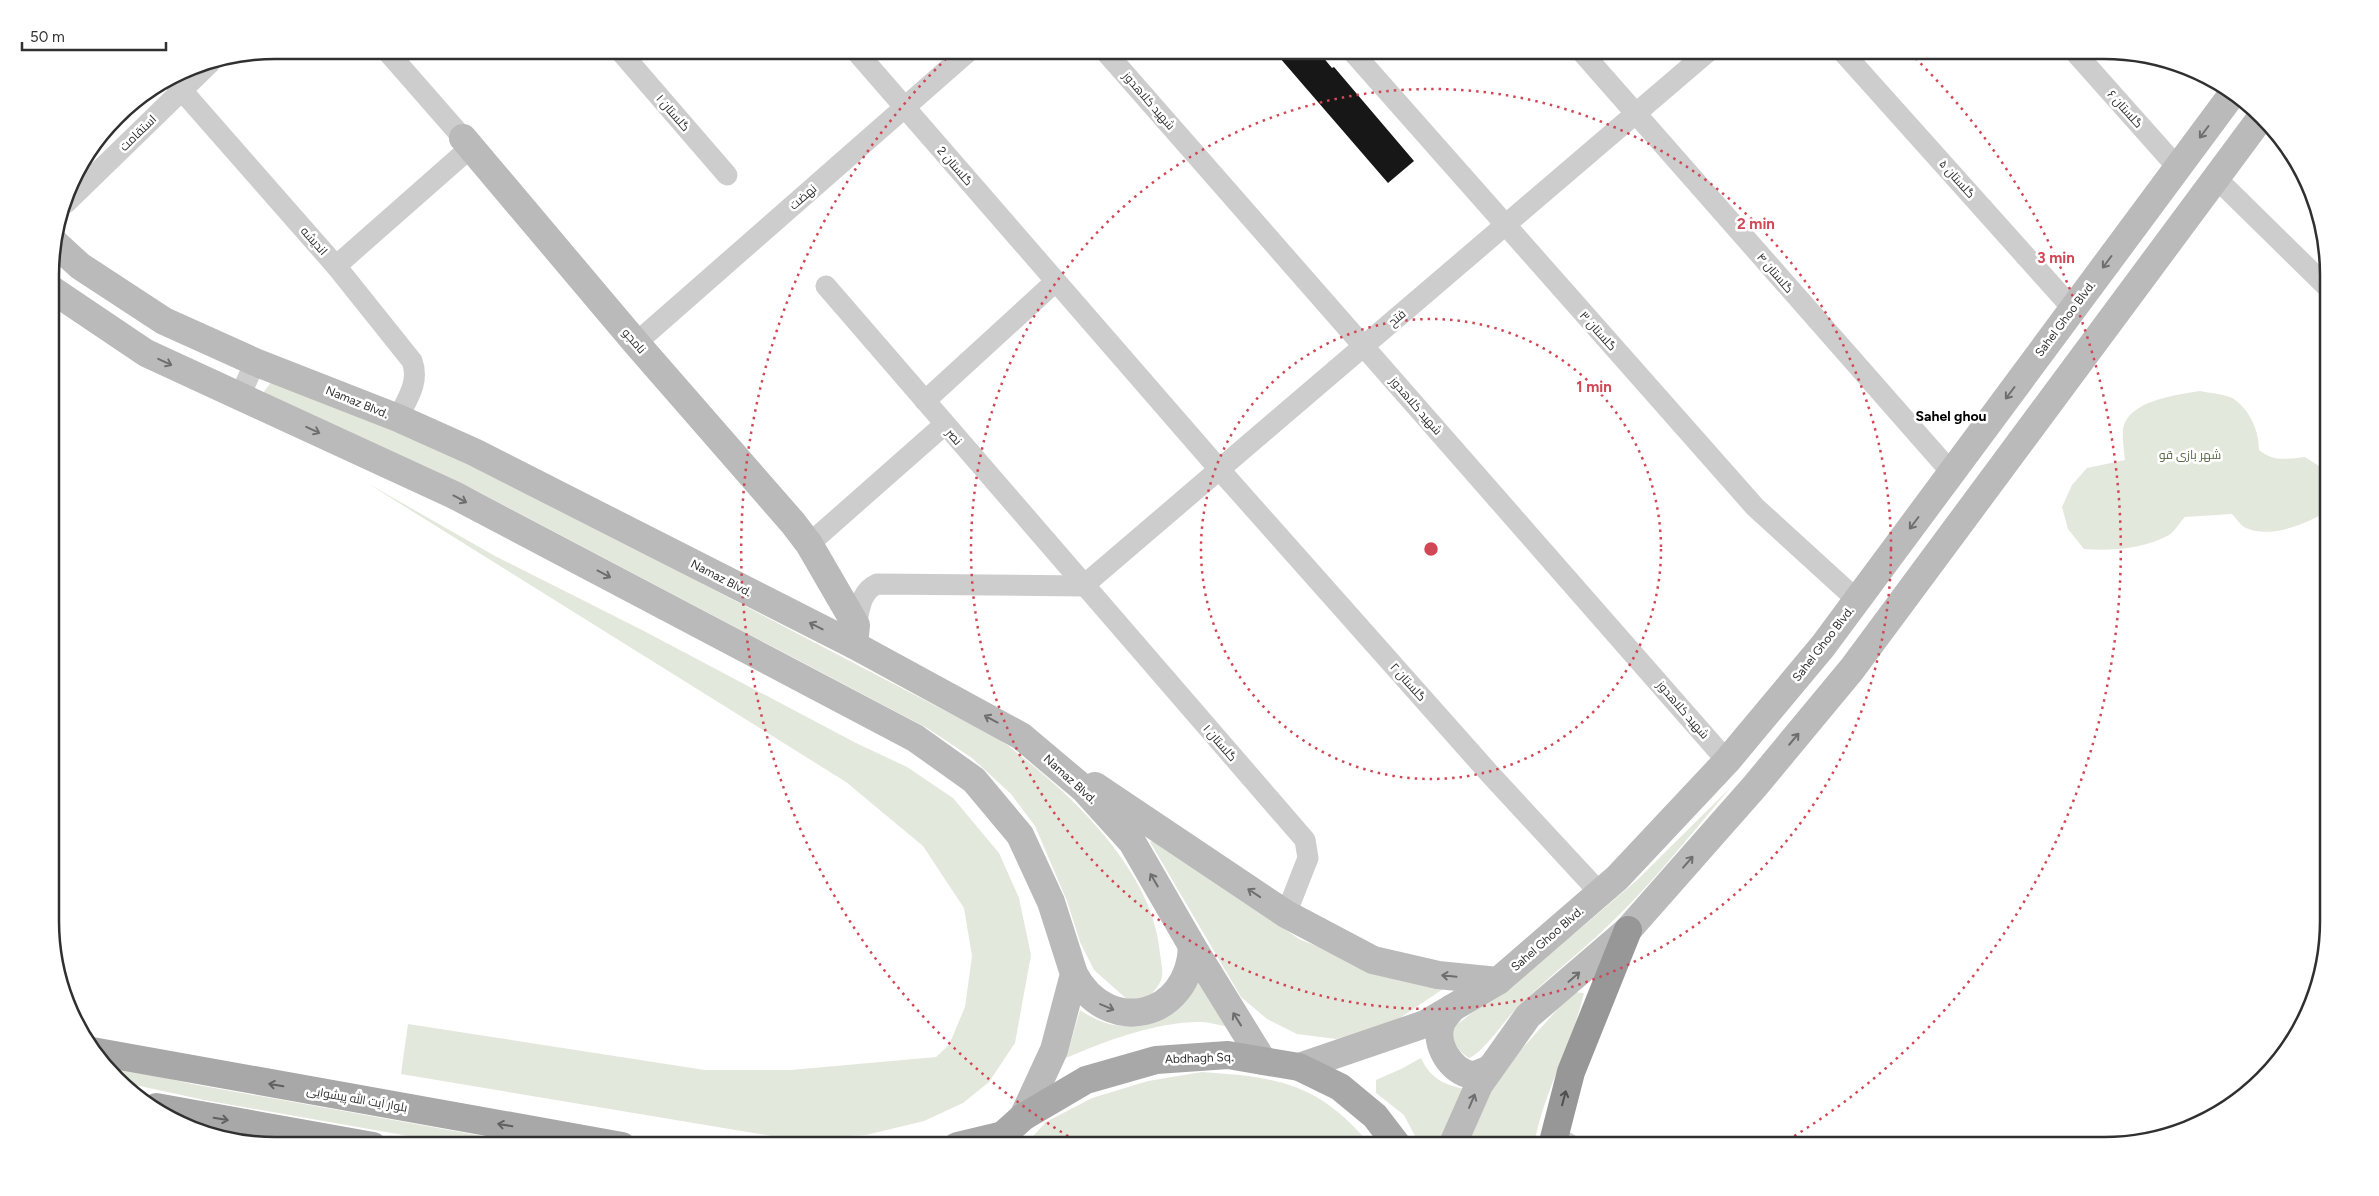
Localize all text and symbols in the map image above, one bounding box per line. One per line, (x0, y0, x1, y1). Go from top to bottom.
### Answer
scale bar (22, 20, 166, 52)
text: 50 m (30, 28, 65, 46)
street label: شهید کلاهدوز (1119, 68, 1178, 133)
street label: گلستان ۶ (2104, 87, 2146, 131)
street label: گلستان ۱ (653, 92, 693, 134)
street label: استقامت (117, 112, 159, 154)
one-way arrow (2199, 125, 2209, 139)
street label: گلستان 2 (934, 144, 976, 188)
street label: گلستان ۵ (1936, 157, 1978, 201)
street label: نهضت (787, 181, 819, 213)
text: 2 min (1737, 215, 1775, 233)
street label: اندیشه (298, 224, 330, 258)
text: 3 min (2037, 249, 2075, 267)
street label: گلستان ۴ (1754, 250, 1796, 296)
one-way arrow (2102, 255, 2113, 268)
street label: Sahel Ghoo Blvd. (2032, 279, 2098, 359)
street label: فتح (1385, 307, 1409, 330)
street label: گلستان ۳ (1577, 308, 1619, 354)
street label: نامجو (619, 326, 649, 356)
one-way arrow (158, 357, 173, 367)
street label: شهید کلاهدوز (1386, 373, 1445, 438)
text: 1 min (1576, 378, 1612, 396)
street label: Namaz Blvd. (324, 383, 390, 421)
one-way arrow (2005, 386, 2016, 399)
district label: Sahel ghou (1916, 408, 1987, 425)
street label: نصر (943, 425, 965, 448)
one-way arrow (305, 426, 320, 435)
park label: شهر بازی قو (2159, 448, 2221, 462)
one-way arrow (453, 494, 468, 504)
one-way arrow (1908, 516, 1919, 529)
centre of rings (1422, 540, 1440, 558)
street label: Namaz Blvd. (688, 557, 754, 599)
one-way arrow (596, 570, 611, 579)
street label: Sahel Ghoo Blvd. (1790, 604, 1856, 684)
one-way arrow (809, 621, 824, 631)
street label: گلستان ۲ (1387, 660, 1429, 704)
street label: شهید کلاهدوز (1653, 677, 1712, 742)
one-way arrow (983, 714, 998, 724)
street label: گلستان ۱ (1200, 722, 1240, 764)
one-way arrow (1789, 732, 1800, 745)
street label: Namaz Blvd. (1041, 752, 1099, 806)
one-way arrow (1682, 855, 1694, 868)
one-way arrow (1149, 873, 1158, 888)
one-way arrow (1247, 888, 1261, 898)
street label: Sahel Ghoo Blvd. (1508, 904, 1586, 974)
one-way arrow (1442, 971, 1458, 981)
one-way arrow (1567, 971, 1580, 982)
one-way arrow (1099, 1003, 1114, 1013)
one-way arrow (1232, 1013, 1242, 1027)
street label: Abdhagh Sq. (1165, 1050, 1233, 1066)
one-way arrow (268, 1079, 284, 1089)
street label: بلوار آیت الله پیشوایی (305, 1082, 409, 1117)
one-way arrow (1560, 1091, 1569, 1107)
one-way arrow (1467, 1094, 1477, 1109)
one-way arrow (213, 1114, 229, 1124)
one-way arrow (497, 1120, 513, 1130)

